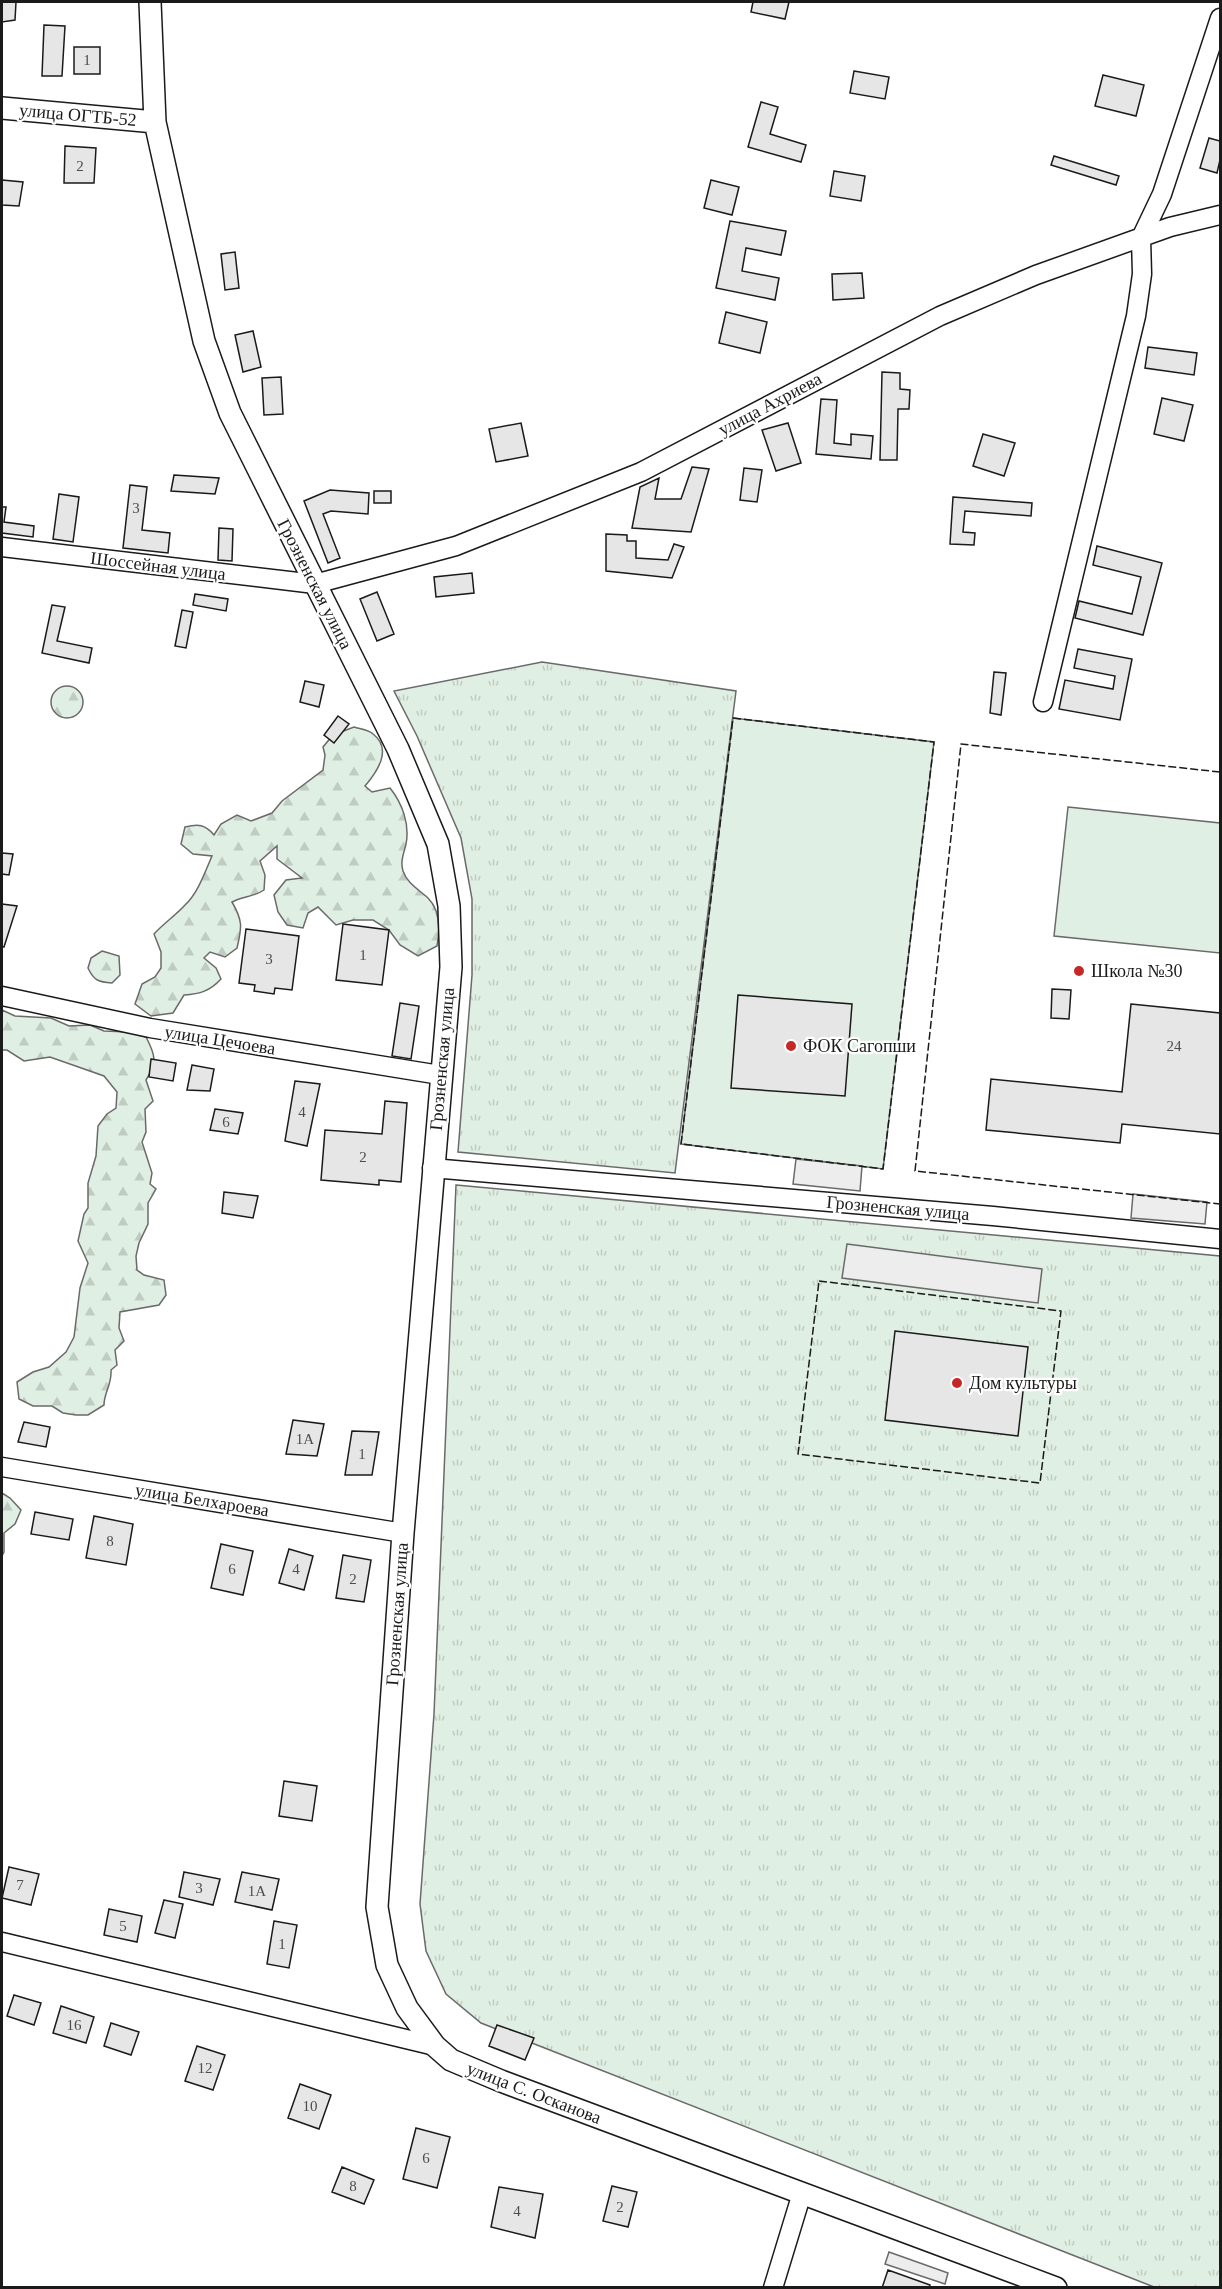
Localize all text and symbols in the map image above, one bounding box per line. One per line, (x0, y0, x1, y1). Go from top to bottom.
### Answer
house number: 1 (83, 52, 91, 68)
street label: улица ОГТБ-52 (19, 100, 137, 130)
house number: 2 (76, 158, 84, 174)
street label: улица Ахриева (715, 368, 825, 440)
house number: 3 (132, 500, 140, 516)
street label: Грозненская улица (274, 516, 356, 652)
street label: Шоссейная улица (89, 548, 227, 584)
house number: 1 (359, 947, 367, 963)
house number: 3 (265, 951, 273, 967)
place label: Школа №30 (1091, 961, 1182, 981)
marker: Школа №30 (1072, 964, 1086, 978)
street label: Грозненская улица (426, 987, 458, 1131)
street label: улица Цечоева (163, 1021, 277, 1059)
place label: ФОК Сагопши (803, 1036, 916, 1056)
house number: 24 (1167, 1038, 1182, 1054)
marker: ФОК Сагопши (784, 1039, 798, 1053)
house number: 4 (298, 1104, 306, 1120)
house number: 6 (222, 1114, 230, 1130)
house number: 2 (359, 1149, 367, 1165)
street label: Грозненская улица (826, 1192, 970, 1224)
place label: Дом культуры (969, 1373, 1077, 1393)
marker: Дом культуры (950, 1376, 964, 1390)
house number: 1А (296, 1431, 314, 1447)
house number: 1 (358, 1446, 366, 1462)
street label: улица Белхароева (134, 1480, 270, 1520)
house number: 8 (106, 1533, 114, 1549)
street label: Грозненская улица (382, 1542, 412, 1686)
house number: 6 (228, 1561, 236, 1577)
house number: 4 (292, 1561, 300, 1577)
house number: 2 (349, 1571, 357, 1587)
house number: 7 (16, 1877, 24, 1893)
house number: 3 (195, 1880, 203, 1896)
house number: 1А (248, 1883, 266, 1899)
house number: 5 (119, 1918, 127, 1934)
house number: 1 (278, 1936, 286, 1952)
house number: 16 (67, 2017, 82, 2033)
street label: улица С. Осканова (464, 2058, 604, 2128)
house number: 12 (198, 2060, 213, 2076)
house number: 10 (303, 2098, 318, 2114)
house number: 6 (422, 2150, 430, 2166)
house number: 8 (349, 2178, 357, 2194)
house number: 2 (616, 2199, 624, 2215)
house number: 4 (513, 2203, 521, 2219)

